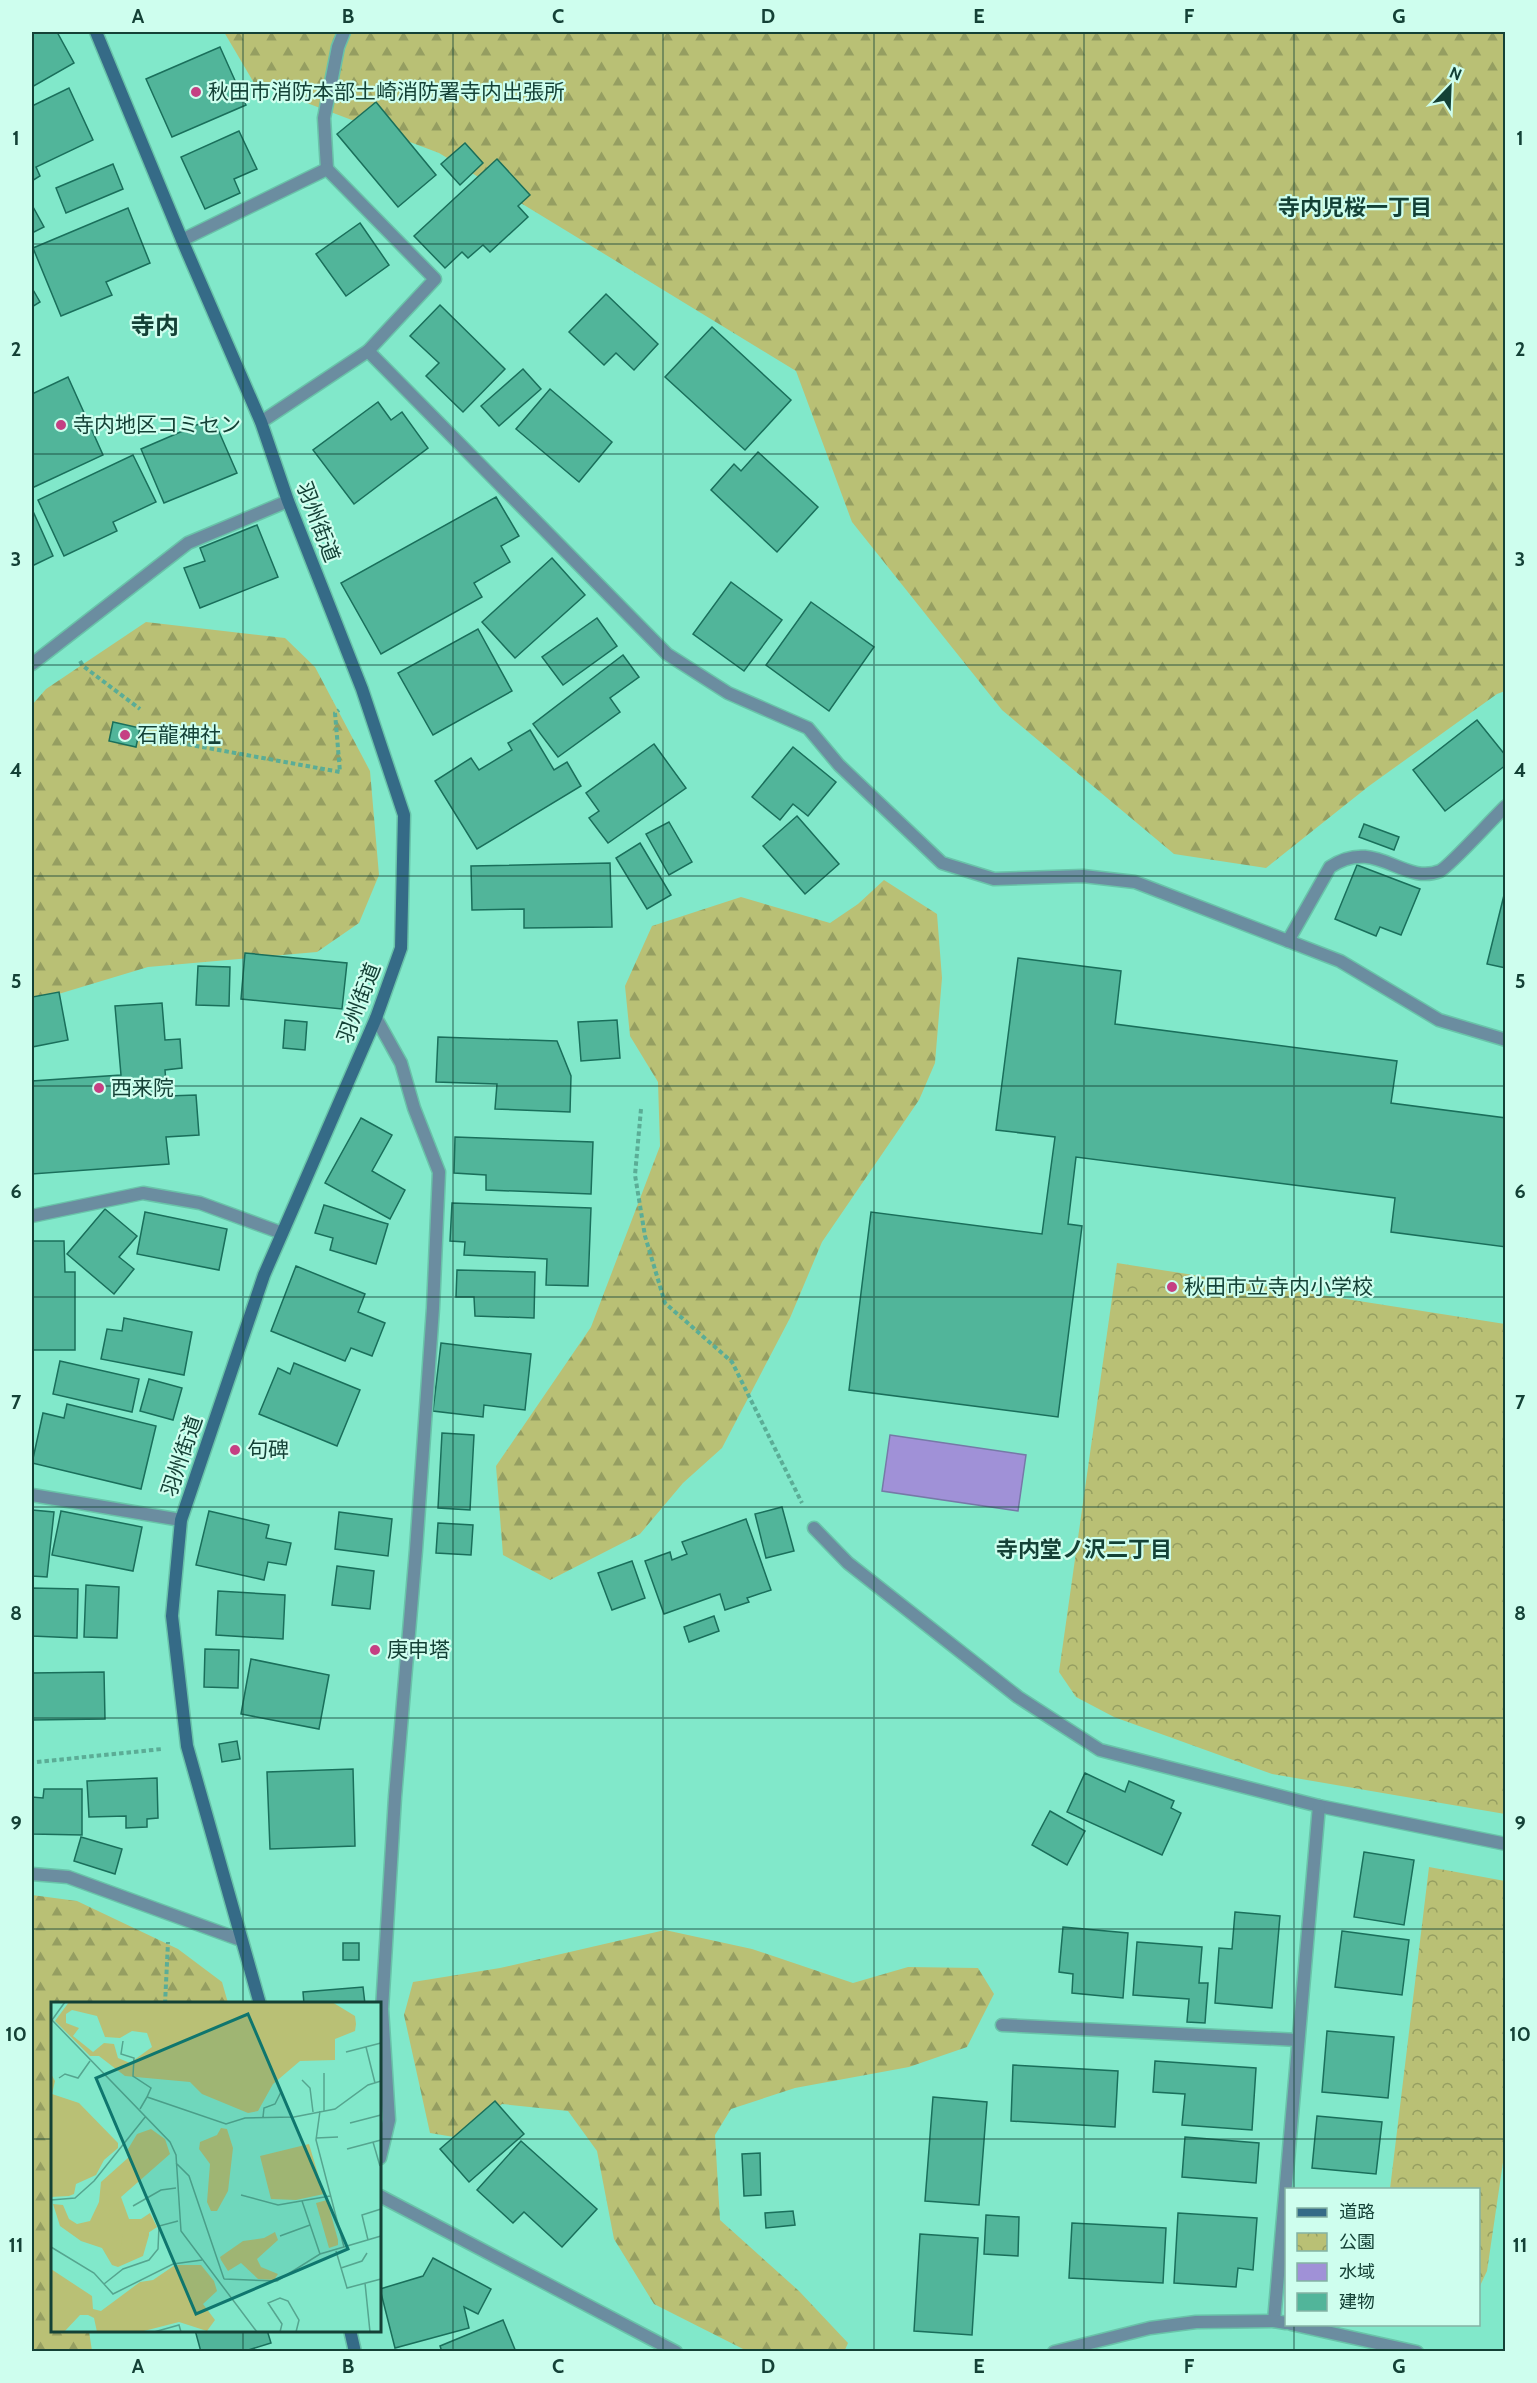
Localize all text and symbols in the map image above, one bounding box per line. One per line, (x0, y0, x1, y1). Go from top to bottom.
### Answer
text: A (132, 4, 145, 28)
text: B (342, 4, 354, 28)
text: C (552, 4, 564, 28)
text: D (761, 4, 775, 28)
text: E (973, 4, 985, 28)
text: F (1184, 4, 1195, 28)
text: G (1392, 4, 1406, 28)
north arrow (1420, 57, 1480, 117)
text: N (1447, 63, 1465, 85)
place label: 秋田市消防本部土崎消防署寺内出張所 (208, 79, 565, 104)
marker: 秋田市消防本部土崎消防署寺内出張所 (189, 85, 203, 99)
text: 1 (12, 126, 20, 150)
text: 1 (1516, 126, 1524, 150)
district label: 寺内児桜一丁目 (1278, 194, 1432, 221)
district label: 寺内 (131, 311, 179, 340)
text: 2 (11, 337, 21, 361)
text: 2 (1515, 337, 1525, 361)
place label: 寺内地区コミセン (73, 412, 241, 437)
marker: 寺内地区コミセン (54, 418, 68, 432)
street label: 羽州街道 (292, 478, 345, 566)
text: 3 (11, 547, 21, 571)
text: 3 (1515, 547, 1525, 571)
place label: 石龍神社 (137, 722, 221, 747)
marker: 石龍神社 (118, 728, 132, 742)
text: 4 (10, 758, 22, 782)
text: 4 (1514, 758, 1526, 782)
street label: 羽州街道 (332, 959, 385, 1047)
text: 5 (11, 969, 21, 993)
text: 5 (1515, 969, 1525, 993)
place label: 西来院 (111, 1075, 174, 1100)
marker: 西来院 (92, 1081, 106, 1095)
text: 6 (10, 1179, 22, 1203)
text: 6 (1514, 1179, 1526, 1203)
place label: 秋田市立寺内小学校 (1184, 1274, 1373, 1299)
marker: 秋田市立寺内小学校 (1165, 1280, 1179, 1294)
text: 7 (11, 1390, 22, 1414)
text: 7 (1515, 1390, 1526, 1414)
street label: 羽州街道 (156, 1412, 207, 1500)
place label: 句碑 (247, 1437, 289, 1462)
marker: 句碑 (228, 1443, 242, 1457)
district label: 寺内堂ノ沢二丁目 (996, 1536, 1172, 1563)
text: 8 (10, 1601, 22, 1625)
text: 8 (1514, 1601, 1526, 1625)
place label: 庚申塔 (387, 1637, 450, 1662)
marker: 庚申塔 (368, 1643, 382, 1657)
text: 9 (10, 1811, 22, 1835)
text: 9 (1514, 1811, 1526, 1835)
inset map (51, 2002, 381, 2332)
text: 10 (5, 2022, 27, 2046)
text: 10 (1509, 2022, 1531, 2046)
legend (1285, 2188, 1480, 2326)
text: 道路 (1339, 2201, 1375, 2223)
text: 公園 (1339, 2231, 1375, 2253)
text: 11 (9, 2233, 23, 2257)
text: 11 (1513, 2233, 1527, 2257)
text: 水域 (1339, 2261, 1375, 2283)
text: 建物 (1339, 2291, 1375, 2313)
text: A (132, 2354, 145, 2378)
text: B (342, 2354, 354, 2378)
text: C (552, 2354, 564, 2378)
text: D (761, 2354, 775, 2378)
text: E (973, 2354, 985, 2378)
text: F (1184, 2354, 1195, 2378)
text: G (1392, 2354, 1406, 2378)

